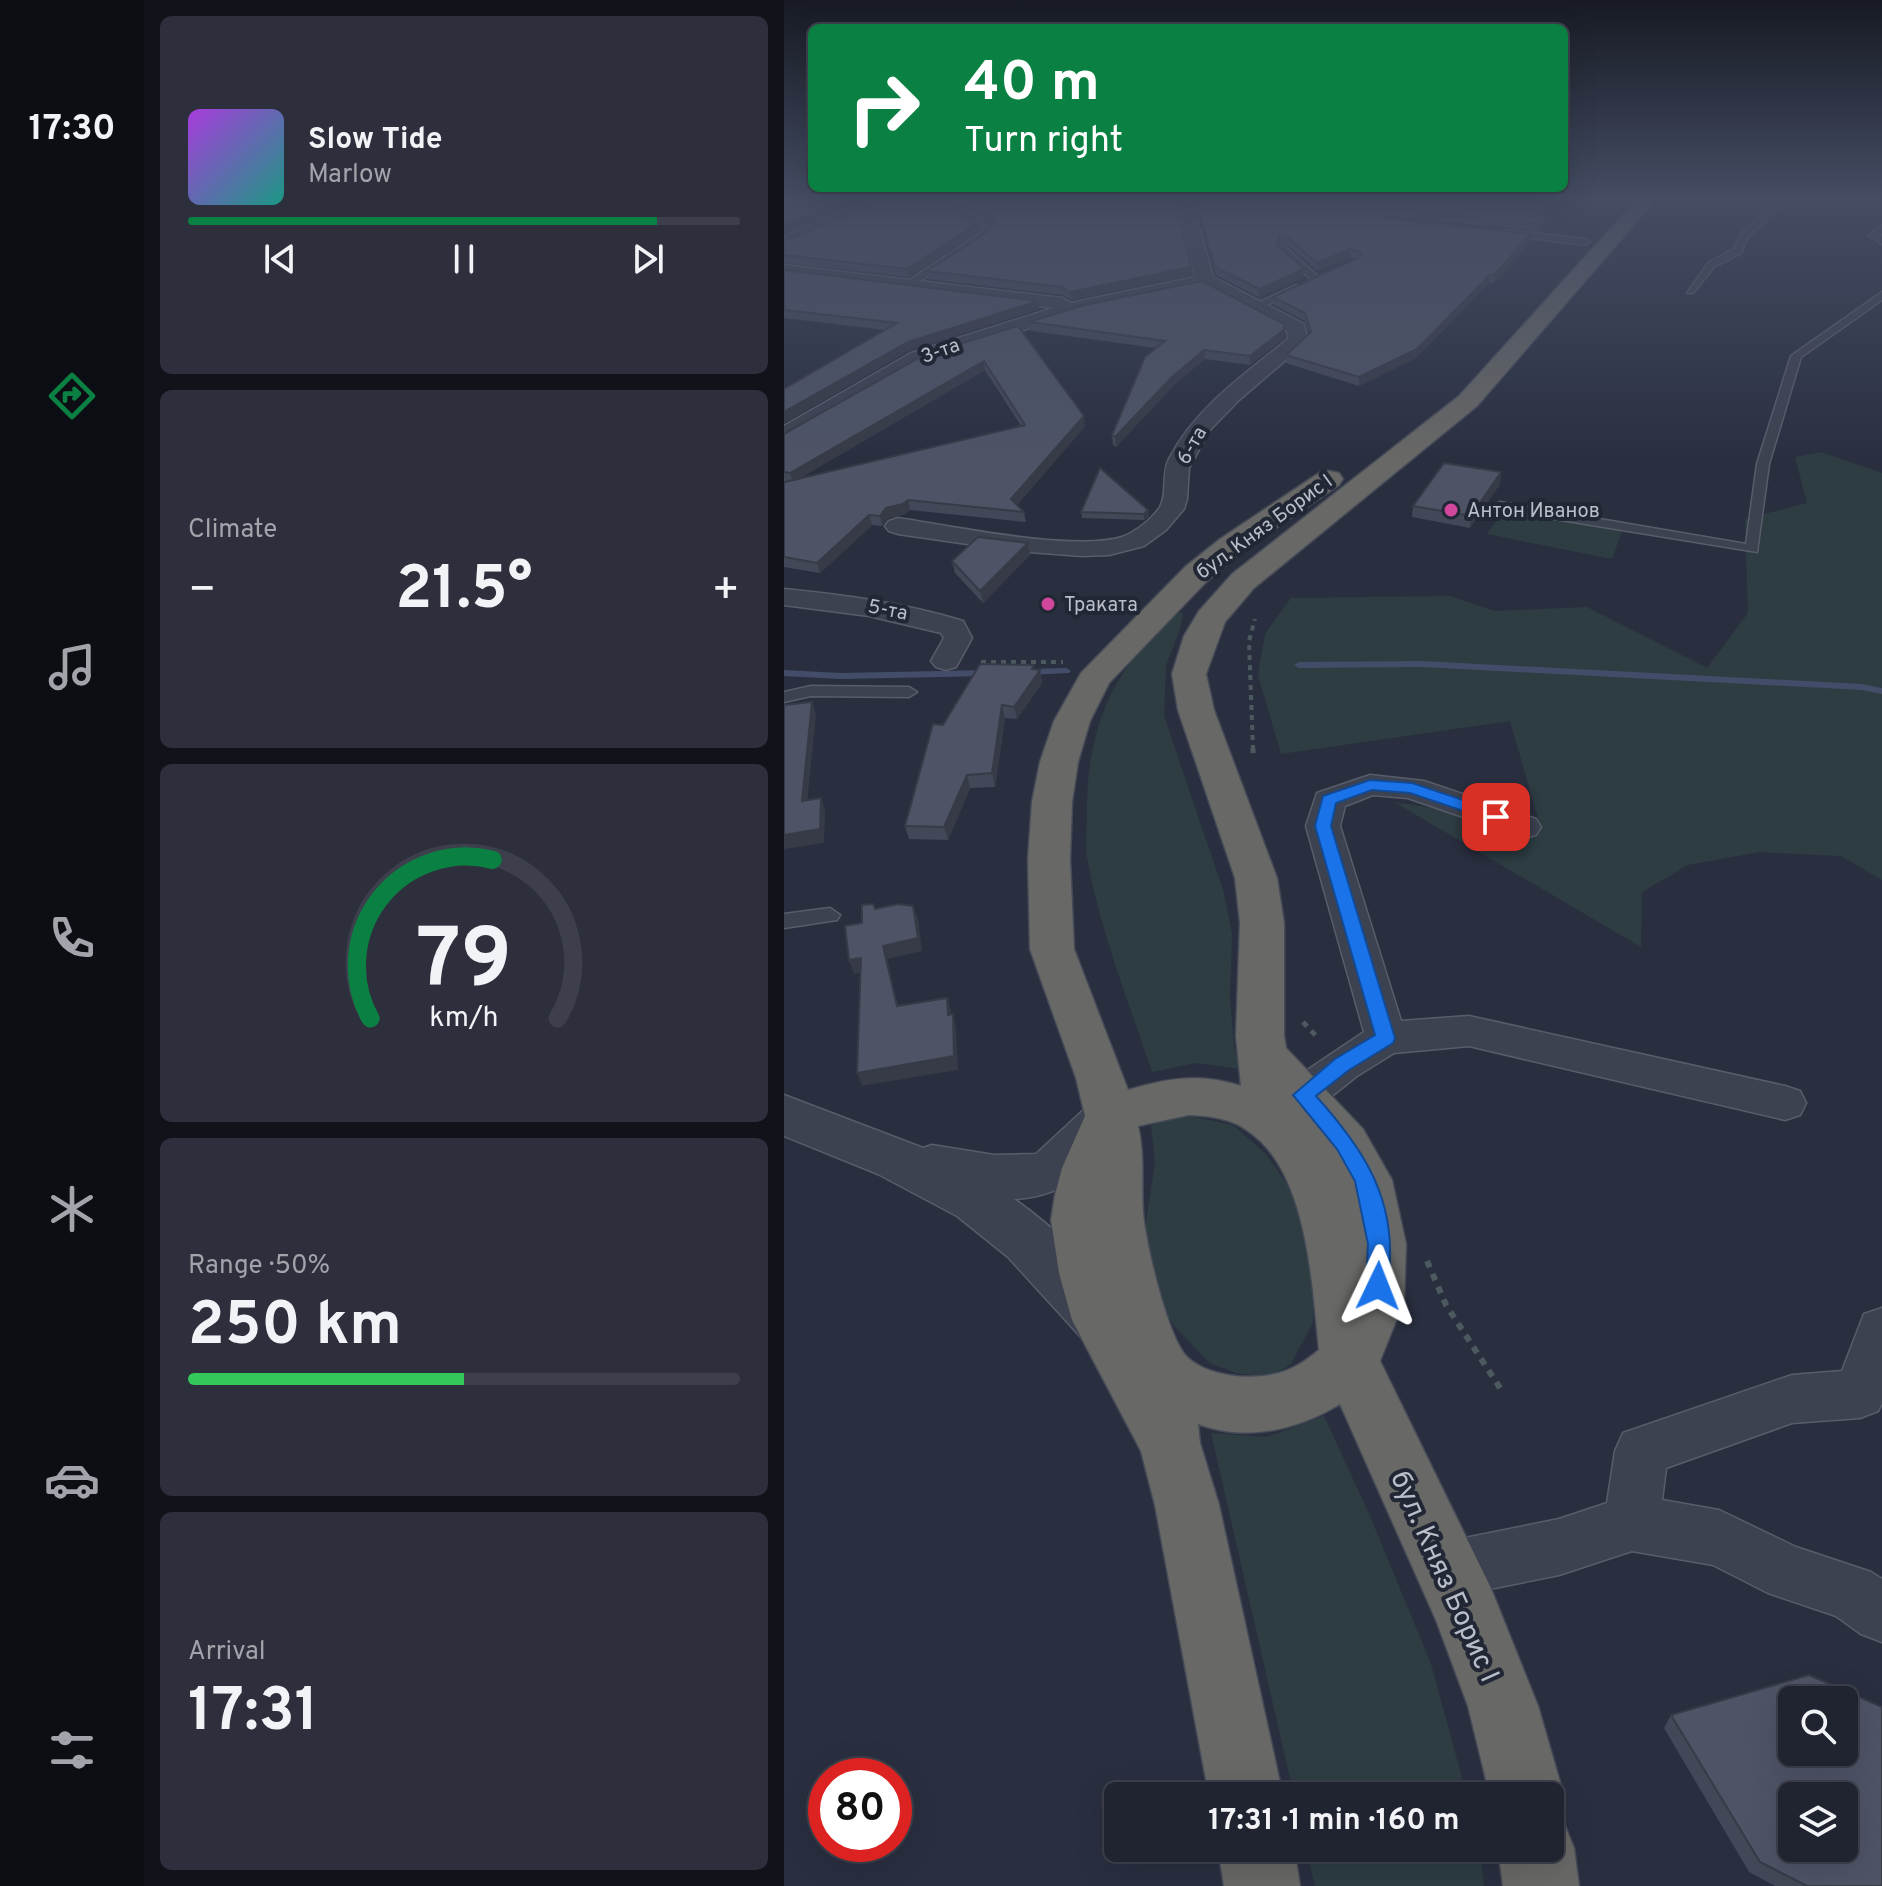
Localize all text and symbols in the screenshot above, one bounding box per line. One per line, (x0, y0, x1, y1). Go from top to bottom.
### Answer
text: 40 m (964, 50, 1100, 120)
icon: right (832, 56, 936, 160)
text: 17:30 (28, 107, 116, 153)
text: Turn right (964, 119, 1123, 165)
text: Slow Tide (308, 122, 442, 159)
text: Marlow (308, 159, 392, 192)
icon: previous (258, 237, 302, 281)
icon: pause (442, 237, 486, 281)
icon: next (626, 237, 670, 281)
street label: 3-та (918, 333, 964, 371)
icon: directions (44, 368, 100, 424)
street label: 6-та (1172, 422, 1214, 470)
street label: бул. Княз Борис I (1192, 469, 1339, 586)
place label: Антон Иванов (1467, 499, 1600, 525)
marker: Антон Иванов (1442, 501, 1460, 519)
text: Climate (188, 514, 277, 547)
text: 21.5° (395, 554, 533, 630)
text: − (188, 564, 216, 620)
text: + (712, 564, 740, 620)
place label: Траката (1064, 593, 1138, 619)
street label: 5-та (865, 594, 910, 628)
marker: Траката (1039, 595, 1057, 613)
icon: music (44, 639, 100, 695)
pin (1462, 783, 1530, 851)
icon: arrive (1474, 795, 1518, 839)
icon: phone (44, 910, 100, 966)
text: 79 (416, 912, 512, 1017)
text: km/h (429, 1001, 499, 1037)
icon: climate (44, 1181, 100, 1237)
position arrow (1336, 1244, 1420, 1328)
text: Range · 50% (188, 1250, 330, 1283)
text: 250 km (188, 1290, 402, 1366)
icon: car (44, 1452, 100, 1508)
street label: бул. Княз Борис I (1381, 1466, 1506, 1689)
text: Arrival (188, 1636, 266, 1669)
text: 17:31 (188, 1676, 319, 1752)
map controls (1778, 1686, 1858, 1862)
button: search (1778, 1686, 1858, 1766)
icon: filters (44, 1722, 100, 1778)
speed limit sign: 80 (808, 1758, 912, 1862)
button: layers (1778, 1782, 1858, 1862)
text: 17:31 · 1 min · 160 m (1208, 1803, 1460, 1840)

